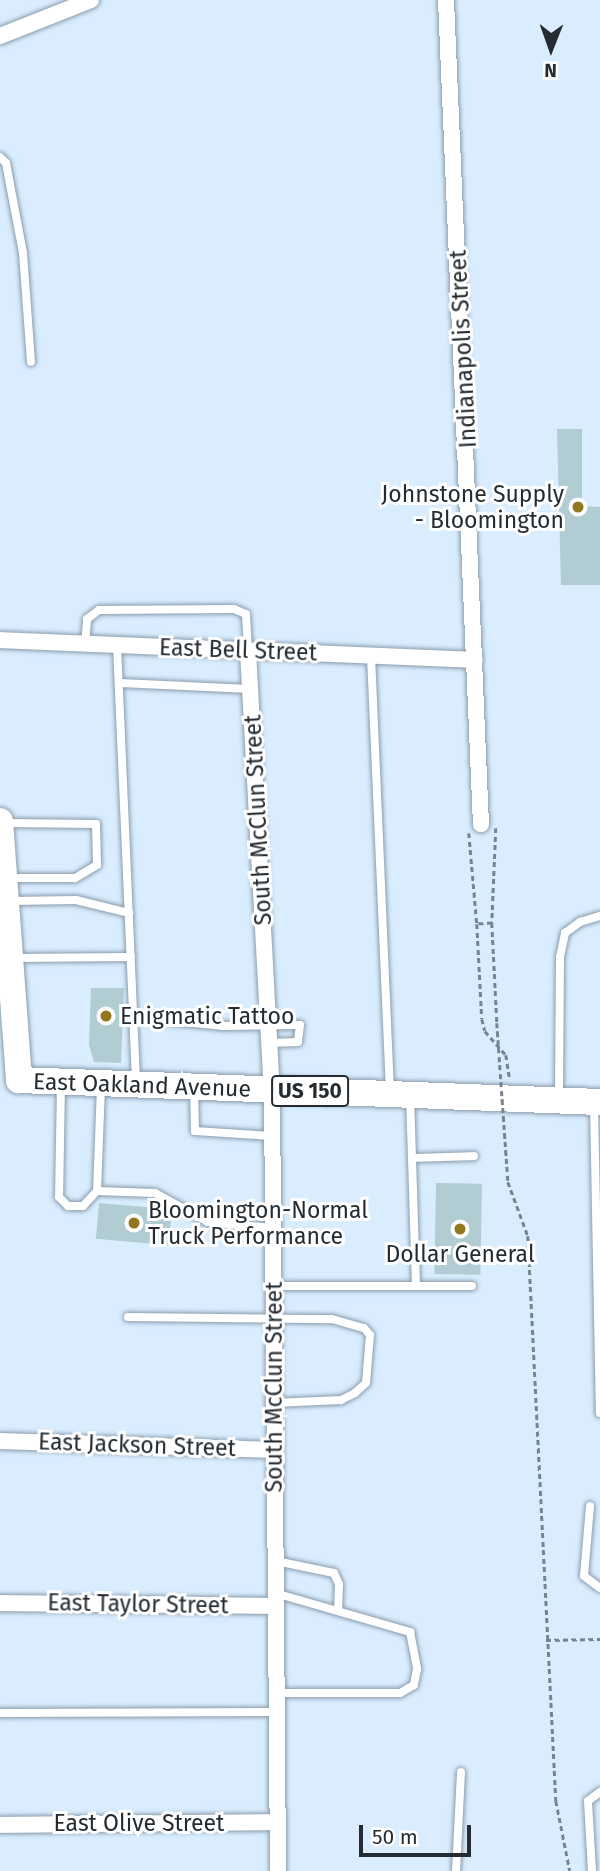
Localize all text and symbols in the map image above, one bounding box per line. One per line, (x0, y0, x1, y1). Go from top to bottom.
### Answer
north arrow (516, 14, 586, 84)
text: N (544, 59, 557, 82)
street label: Indianapolis Street (444, 249, 482, 449)
place label: Johnstone Supply - Bloomington (381, 480, 564, 534)
marker: Johnstone Supply - Bloomington (570, 499, 586, 515)
street label: East Bell Street (159, 633, 317, 667)
street label: South McClun Street (239, 714, 277, 926)
place label: Enigmatic Tattoo (120, 1002, 294, 1030)
marker: Enigmatic Tattoo (98, 1008, 114, 1024)
street label: East Oakland Avenue (32, 1067, 252, 1103)
road number: US 150 (270, 1074, 350, 1108)
place label: Bloomington-Normal Truck Performance (148, 1196, 368, 1250)
marker: Bloomington-Normal Truck Performance (126, 1215, 142, 1231)
marker: Dollar General (452, 1221, 468, 1237)
place label: Dollar General (385, 1240, 535, 1268)
street label: South McClun Street (260, 1282, 288, 1492)
street label: East Jackson Street (38, 1428, 236, 1462)
street label: East Taylor Street (47, 1589, 229, 1619)
street label: East Olive Street (54, 1809, 224, 1837)
scale bar (362, 1812, 474, 1856)
text: 50 m (372, 1824, 418, 1850)

